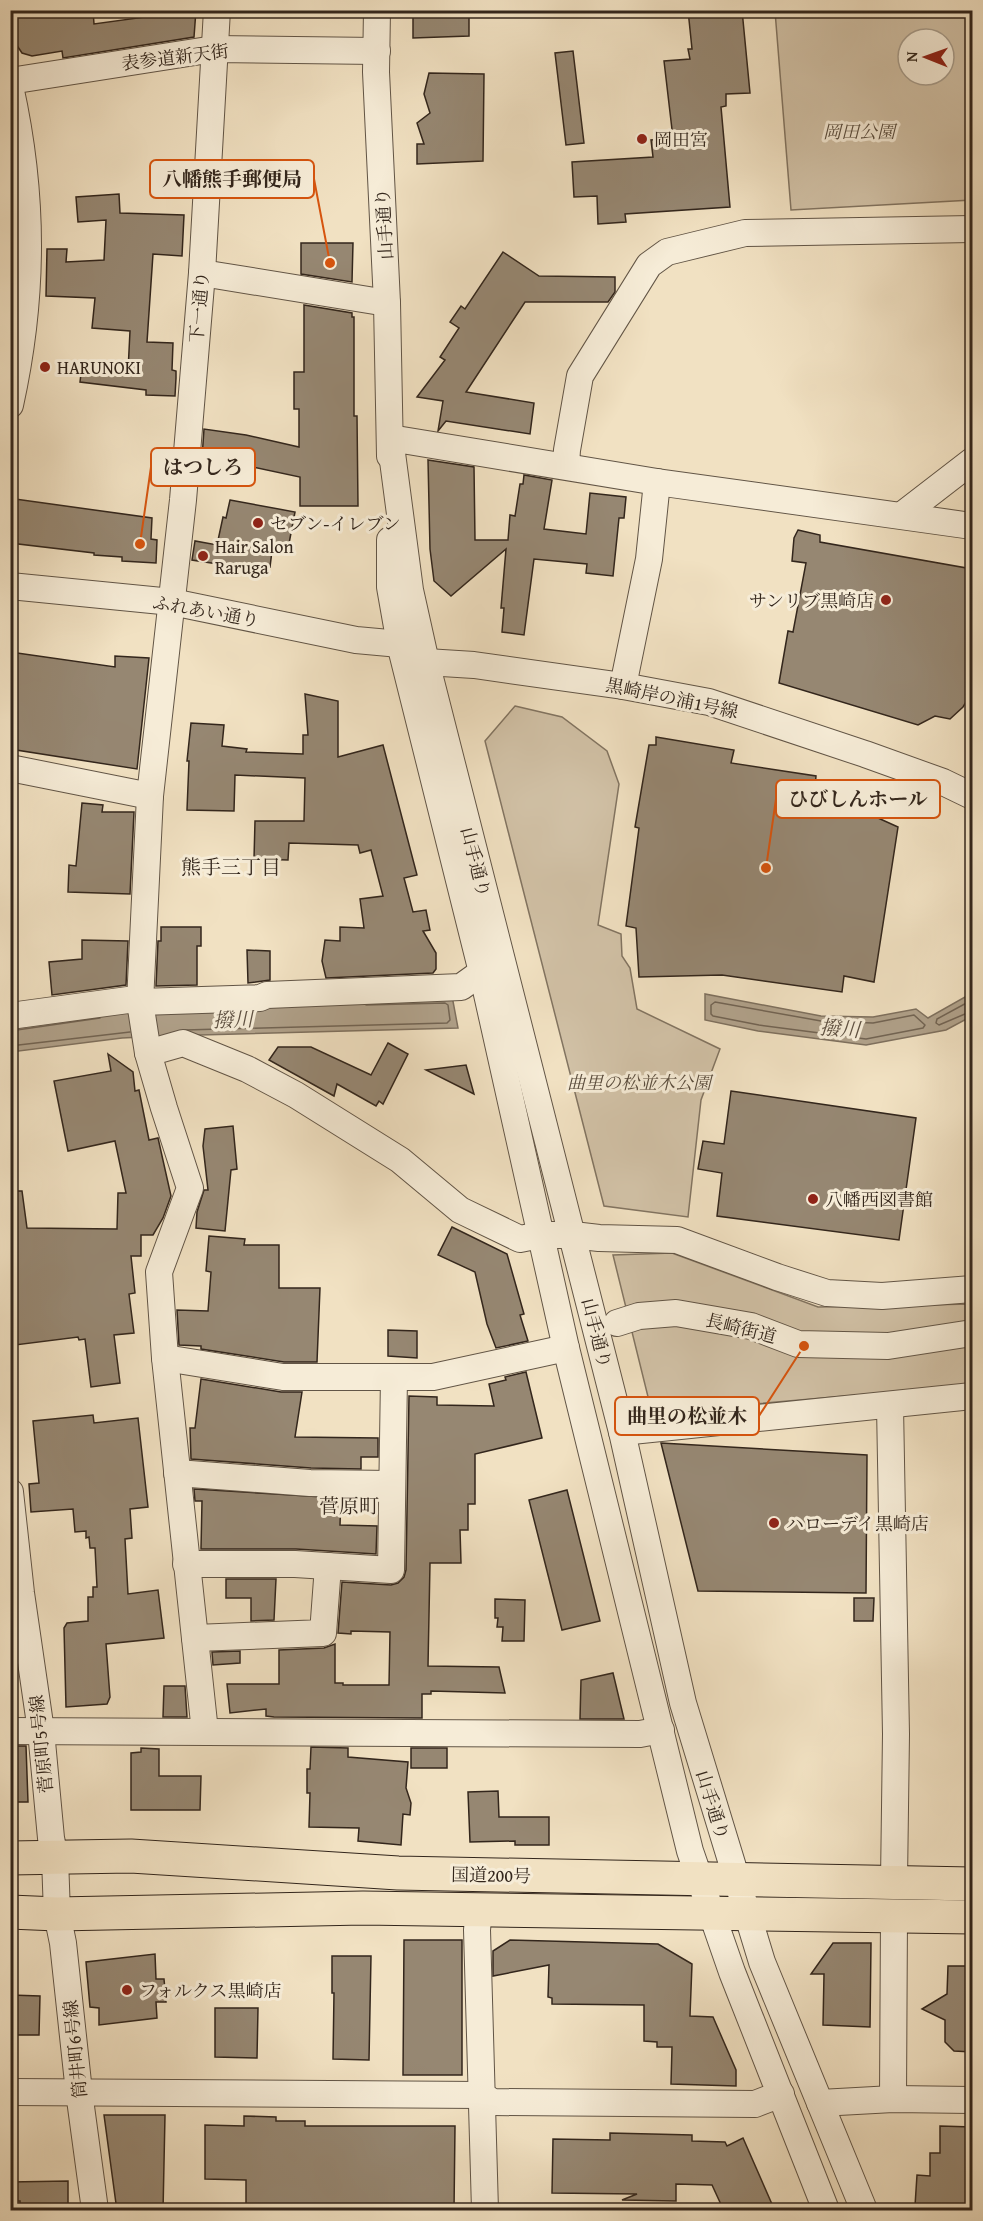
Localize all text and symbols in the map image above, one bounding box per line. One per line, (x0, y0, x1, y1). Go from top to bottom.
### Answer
north arrow (896, 27, 956, 87)
street label: 表参道新天街 (120, 37, 230, 77)
text: N (899, 51, 923, 62)
park label: 岡田公園 (823, 118, 898, 145)
place label: 岡田宮 (654, 126, 708, 153)
marker: 岡田宮 (635, 132, 649, 146)
callout: 八幡熊手郵便局 (150, 160, 314, 198)
text: 八幡熊手郵便局 (162, 164, 302, 193)
street label: 山手通り (369, 187, 399, 261)
street label: 下一通り (182, 270, 216, 344)
place label: HARUNOKI (57, 354, 141, 381)
marker: HARUNOKI (38, 360, 52, 374)
callout: はつしろ (151, 448, 255, 486)
text: はつしろ (163, 452, 243, 481)
place label: セブン-イレブン (270, 510, 401, 537)
marker: セブン-イレブン (251, 516, 265, 530)
place label: Hair Salon Raruga (215, 533, 294, 581)
marker: Hair Salon Raruga (196, 549, 210, 563)
place label: サンリブ黒崎店 (749, 587, 874, 614)
street label: ふれあい通り (150, 588, 262, 634)
marker: サンリブ黒崎店 (879, 593, 893, 607)
street label: 黒崎岸の浦1号線 (603, 671, 741, 725)
callout: ひびしんホール (776, 780, 940, 818)
text: ひびしんホール (788, 784, 928, 813)
street label: 山手通り (454, 824, 498, 900)
district label: 熊手三丁目 (181, 852, 281, 881)
water label: 撥川 (213, 1004, 255, 1034)
water label: 撥川 (819, 1012, 863, 1044)
park label: 曲里の松並木公園 (567, 1069, 714, 1096)
place label: 八幡西図書館 (825, 1186, 933, 1213)
marker: 八幡西図書館 (806, 1192, 820, 1206)
street label: 山手通り (575, 1295, 619, 1371)
street label: 長崎街道 (703, 1306, 779, 1350)
callout: 曲里の松並木 (615, 1397, 759, 1435)
text: 曲里の松並木 (627, 1401, 747, 1430)
district label: 菅原町 (319, 1491, 379, 1520)
place label: ハローデイ黒崎店 (786, 1510, 929, 1537)
marker: ハローデイ黒崎店 (767, 1516, 781, 1530)
street label: 菅原町5号線 (22, 1694, 60, 1794)
street label: 山手通り (690, 1767, 736, 1843)
street label: 国道200号 (451, 1861, 531, 1889)
place label: フォルクス黒崎店 (139, 1977, 282, 2004)
marker: フォルクス黒崎店 (120, 1983, 134, 1997)
street label: 筒井町6号線 (56, 1999, 94, 2099)

